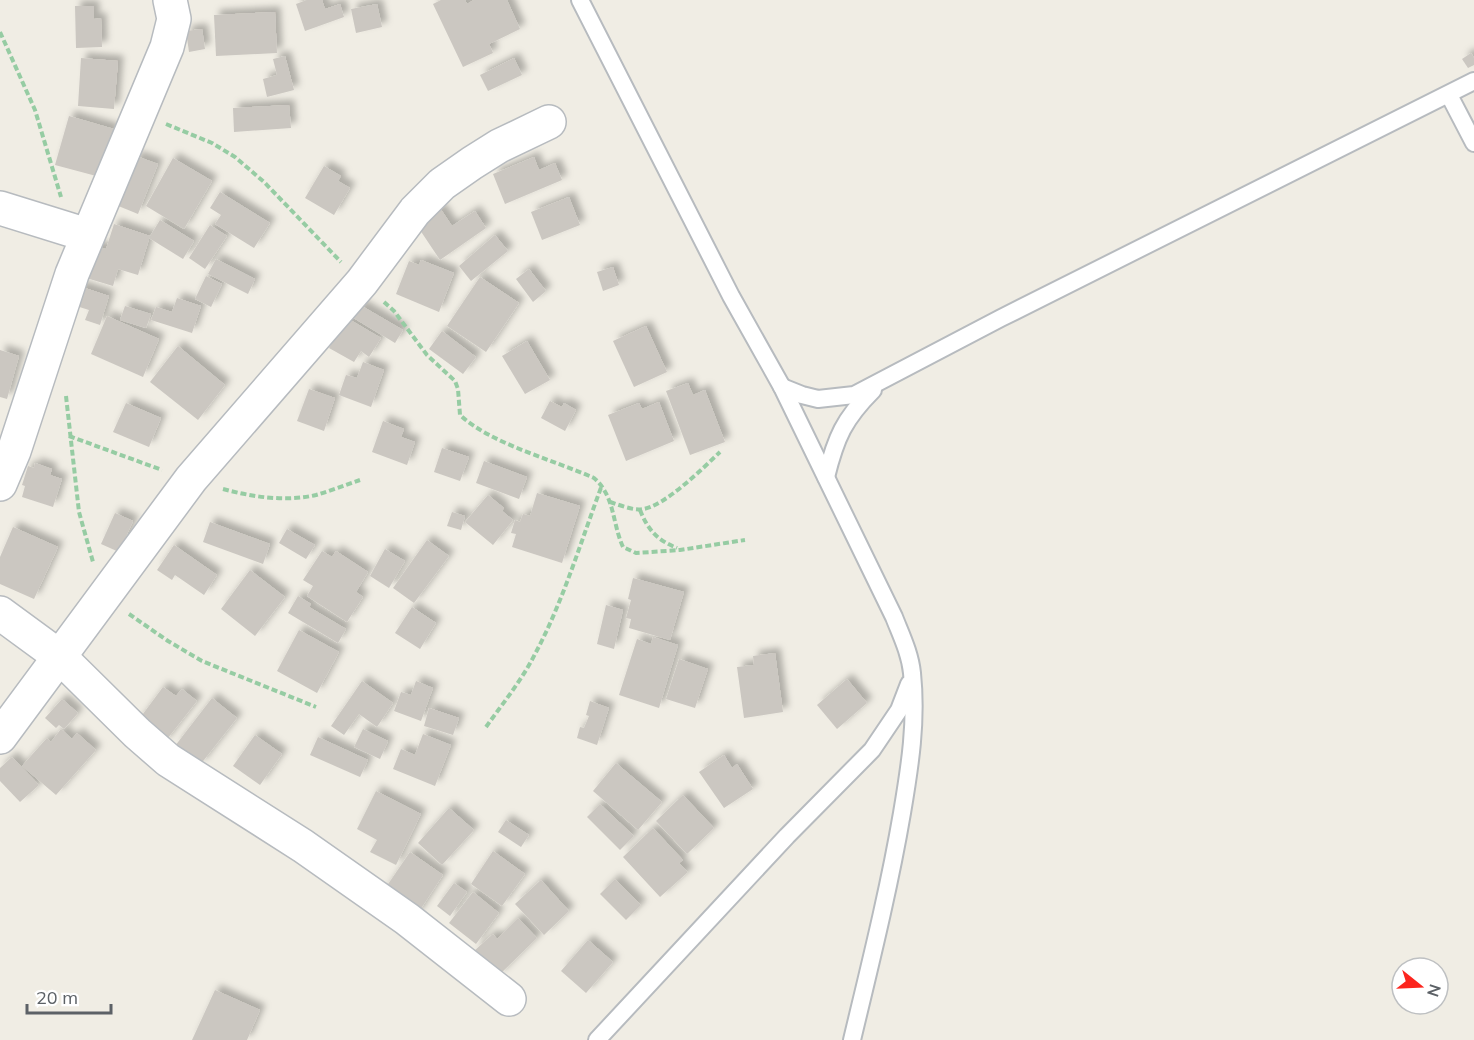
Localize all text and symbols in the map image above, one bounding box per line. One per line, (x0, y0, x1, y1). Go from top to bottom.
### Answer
north arrow (1390, 956, 1450, 1016)
scale bar (27, 977, 111, 1015)
text: N (1423, 982, 1446, 999)
text: 20 m (36, 986, 78, 1009)

